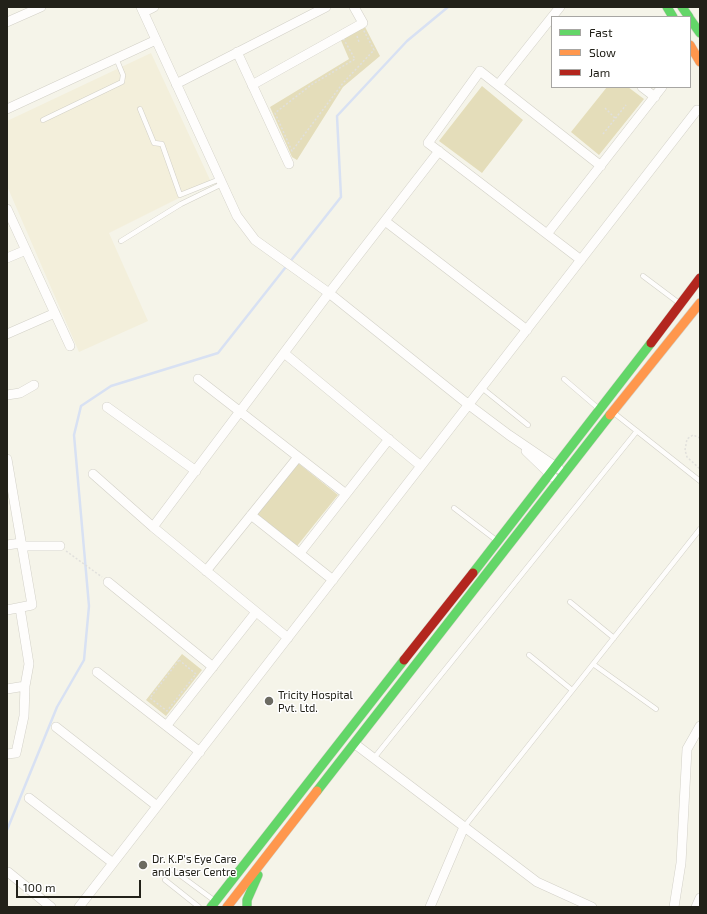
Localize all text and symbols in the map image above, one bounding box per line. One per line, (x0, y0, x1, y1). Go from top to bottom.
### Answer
legend (551, 16, 691, 88)
text: Fast (589, 25, 612, 39)
text: Slow (589, 45, 616, 59)
text: Jam (589, 65, 610, 79)
place label: Tricity Hospital Pvt. Ltd. (278, 688, 353, 714)
marker: Tricity Hospital Pvt. Ltd. (263, 695, 275, 707)
place label: Dr. K.P's Eye Care and Laser Centre (152, 852, 237, 878)
marker: Dr. K.P's Eye Care and Laser Centre (137, 859, 149, 871)
scale bar (18, 872, 143, 898)
text: 100 m (23, 880, 55, 894)

